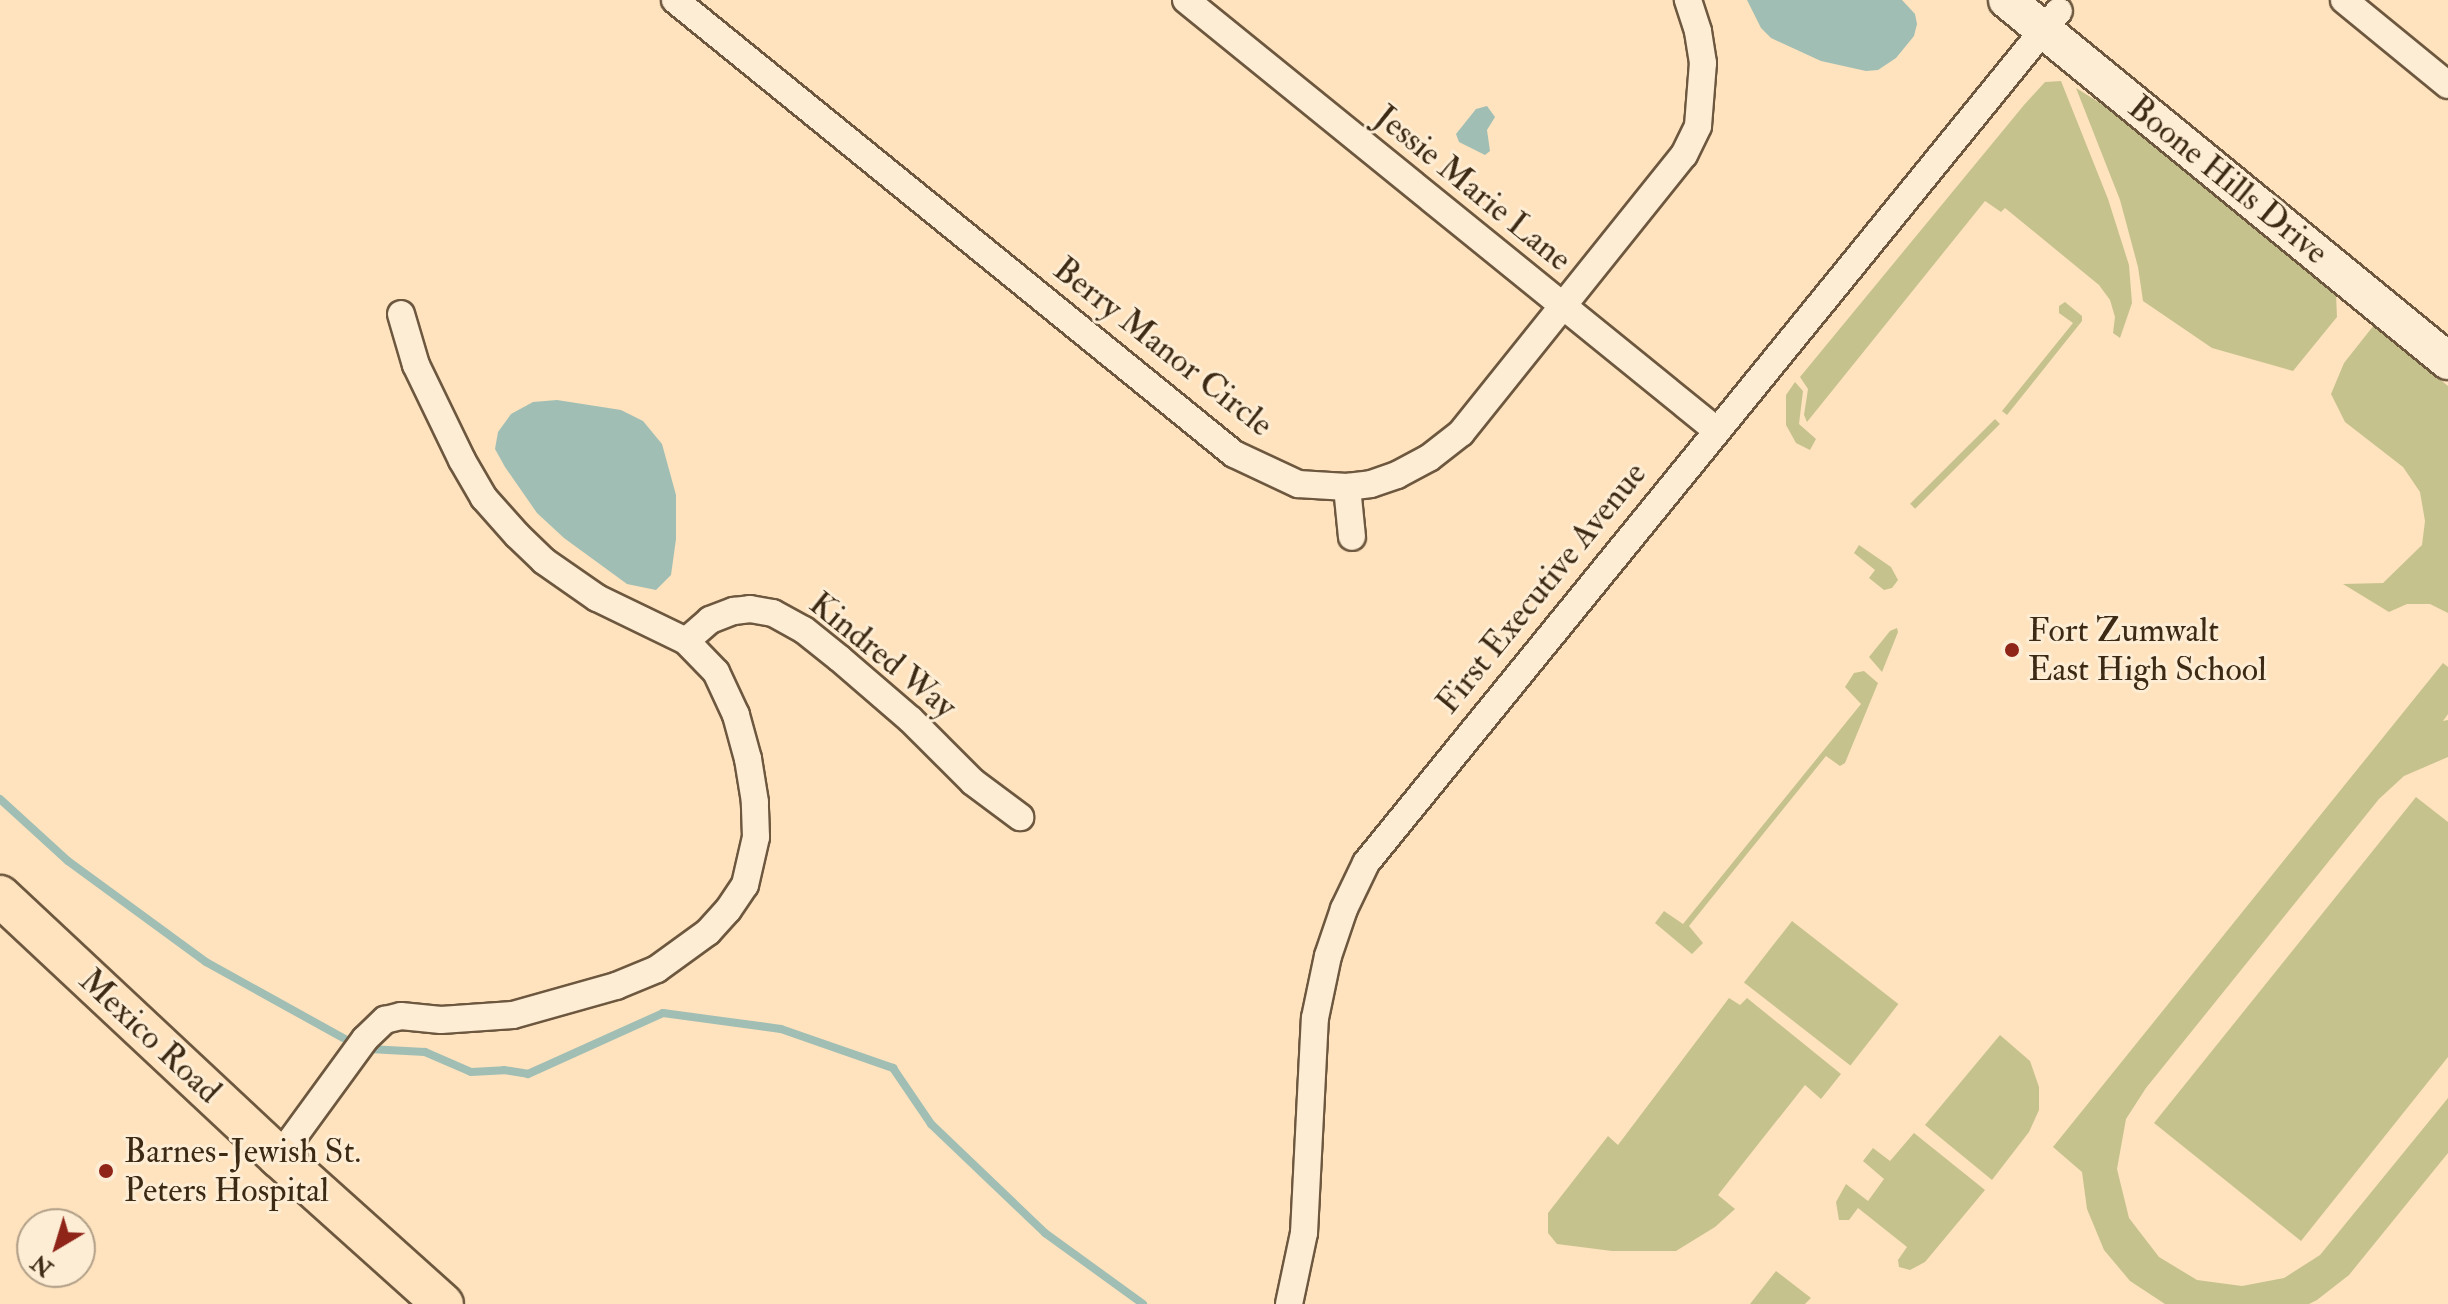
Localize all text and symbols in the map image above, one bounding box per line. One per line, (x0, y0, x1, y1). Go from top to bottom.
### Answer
street label: Boone Hills Drive (2120, 87, 2336, 273)
street label: Jessie Marie Lane (1367, 96, 1579, 280)
street label: Berry Manor Circle (1045, 249, 1281, 445)
street label: First Executive Avenue (1427, 454, 1655, 722)
street label: Kindred Way (801, 583, 965, 727)
place label: Fort Zumwalt East High School (2028, 610, 2267, 690)
marker: Fort Zumwalt East High School (2003, 641, 2021, 659)
street label: Mexico Road (71, 960, 229, 1112)
place label: Barnes-Jewish St. Peters Hospital (124, 1131, 361, 1210)
marker: Barnes-Jewish St. Peters Hospital (95, 1160, 117, 1182)
north arrow (16, 1208, 96, 1288)
text: N (26, 1248, 59, 1282)

